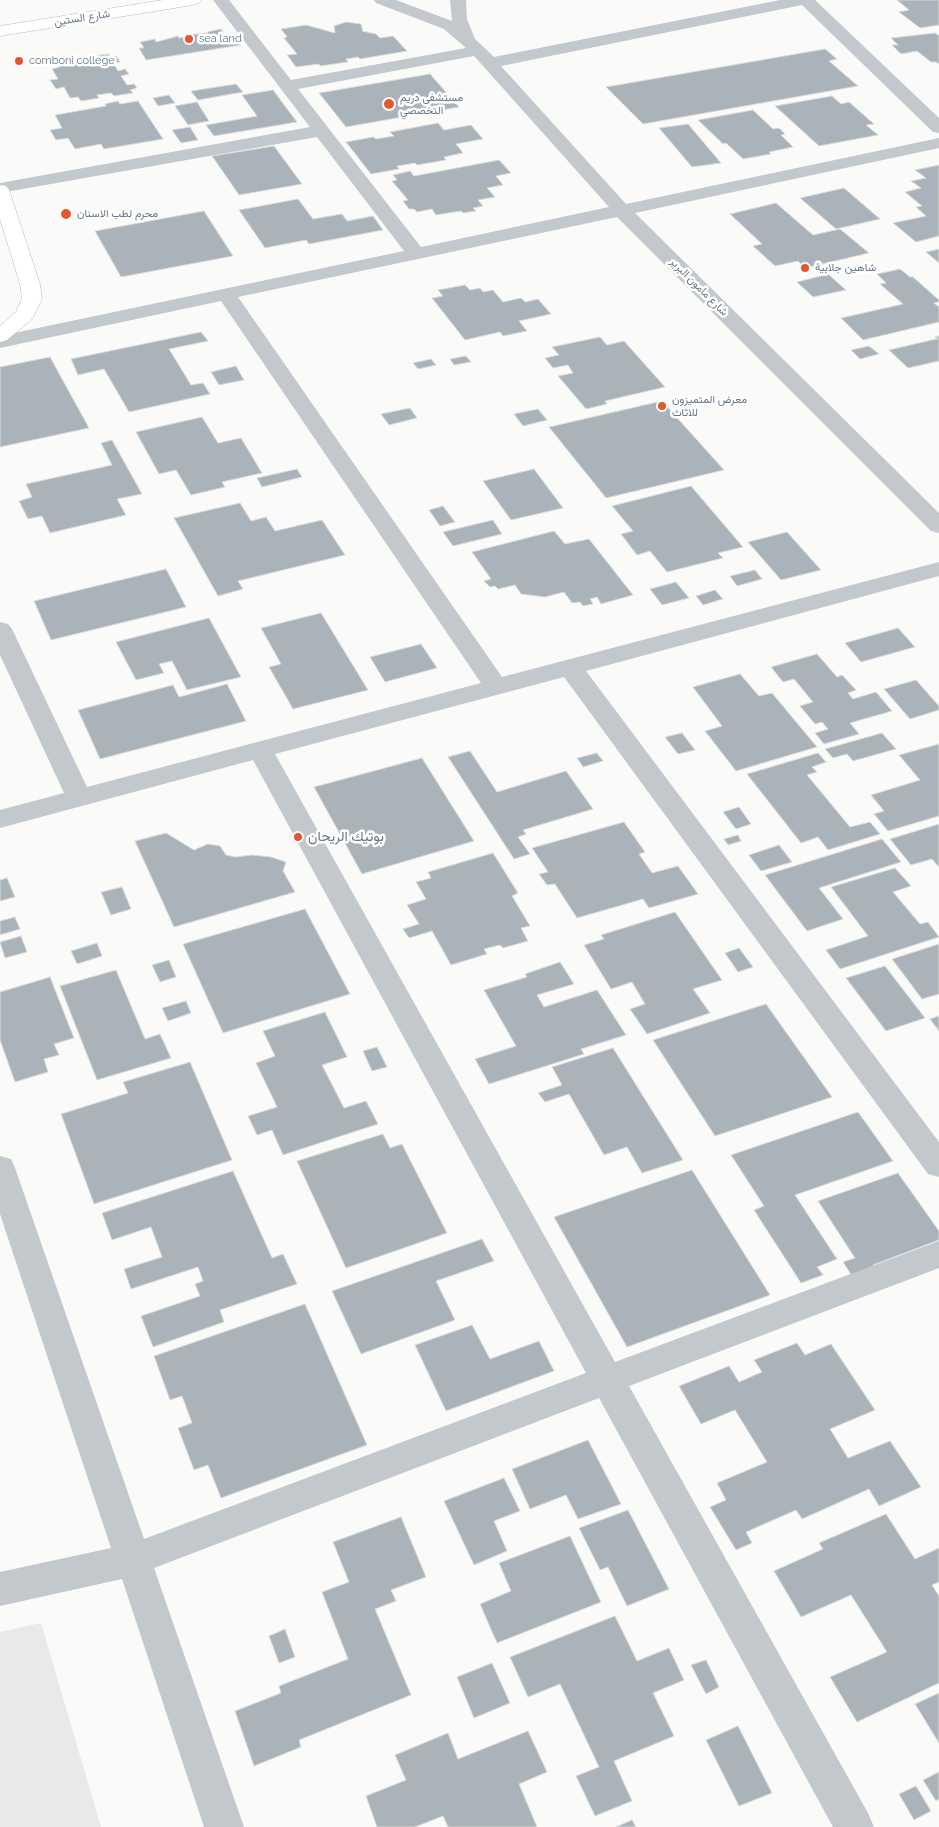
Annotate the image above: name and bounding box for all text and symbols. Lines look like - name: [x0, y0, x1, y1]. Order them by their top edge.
- street label: شارع الستين: [53, 7, 111, 29]
- place label: sea land: [199, 32, 242, 46]
- marker: sea land: [183, 33, 195, 45]
- place label: comboni college: [29, 54, 115, 68]
- marker: comboni college: [13, 55, 25, 67]
- place label: مستشفى دريم التخصصي: [400, 91, 463, 117]
- marker: مستشفى دريم التخصصي: [382, 97, 396, 111]
- marker: محرم لطب الاسنان: [59, 207, 73, 221]
- place label: محرم لطب الاسنان: [77, 207, 158, 221]
- street label: شارع مامون البرير: [667, 255, 731, 319]
- place label: شاهين جلابية: [815, 261, 876, 275]
- marker: شاهين جلابية: [799, 262, 811, 274]
- place label: معرض المتميزون للاثاث: [672, 393, 747, 419]
- marker: معرض المتميزون للاثاث: [656, 400, 668, 412]
- place label: بوتيك الريحان: [308, 829, 384, 845]
- marker: بوتيك الريحان: [292, 831, 304, 843]

